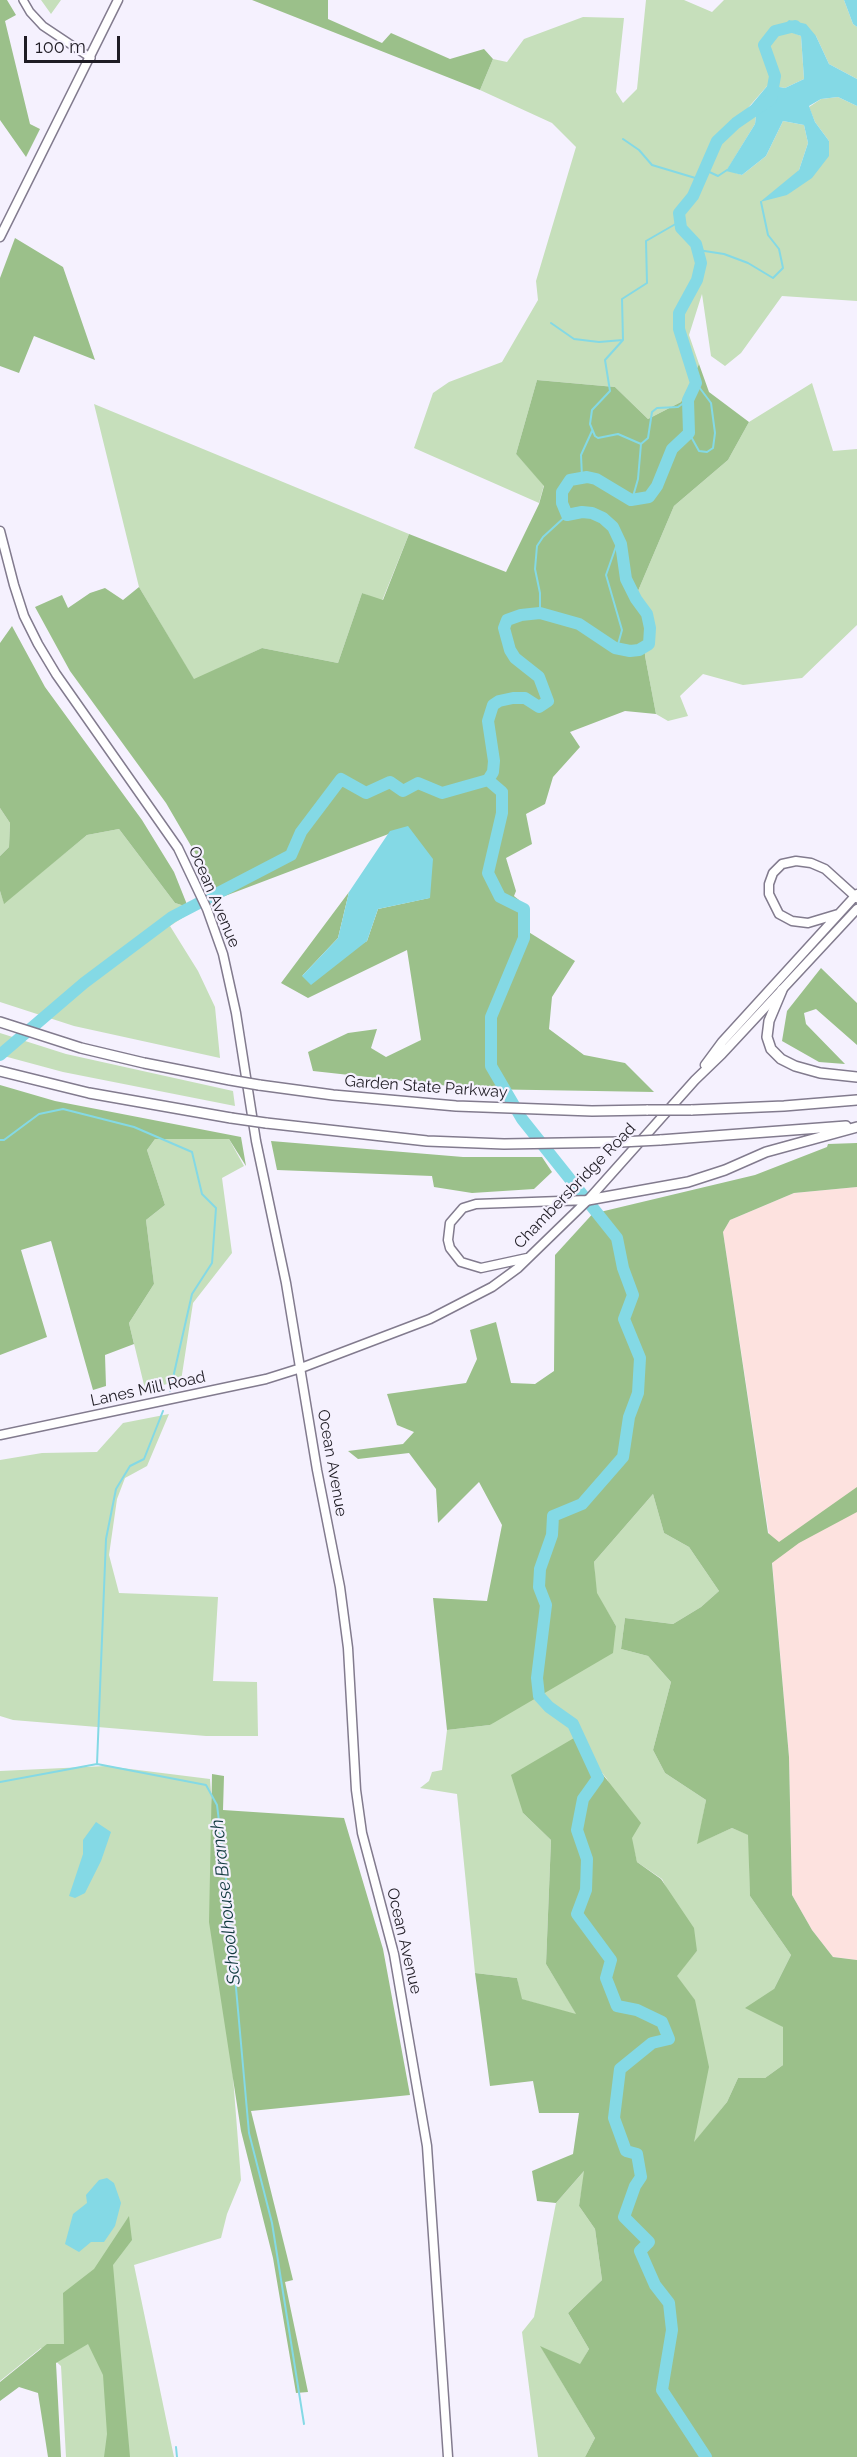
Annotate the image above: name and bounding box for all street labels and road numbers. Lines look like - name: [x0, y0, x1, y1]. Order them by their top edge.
- street label: Ocean Avenue: [184, 843, 244, 951]
- street label: Garden State Parkway: [344, 1072, 508, 1102]
- street label: Chambersbridge Road: [510, 1119, 640, 1253]
- street label: Lanes Mill Road: [89, 1367, 207, 1411]
- street label: Ocean Avenue: [313, 1408, 351, 1518]
- street label: Ocean Avenue: [382, 1886, 426, 1996]

